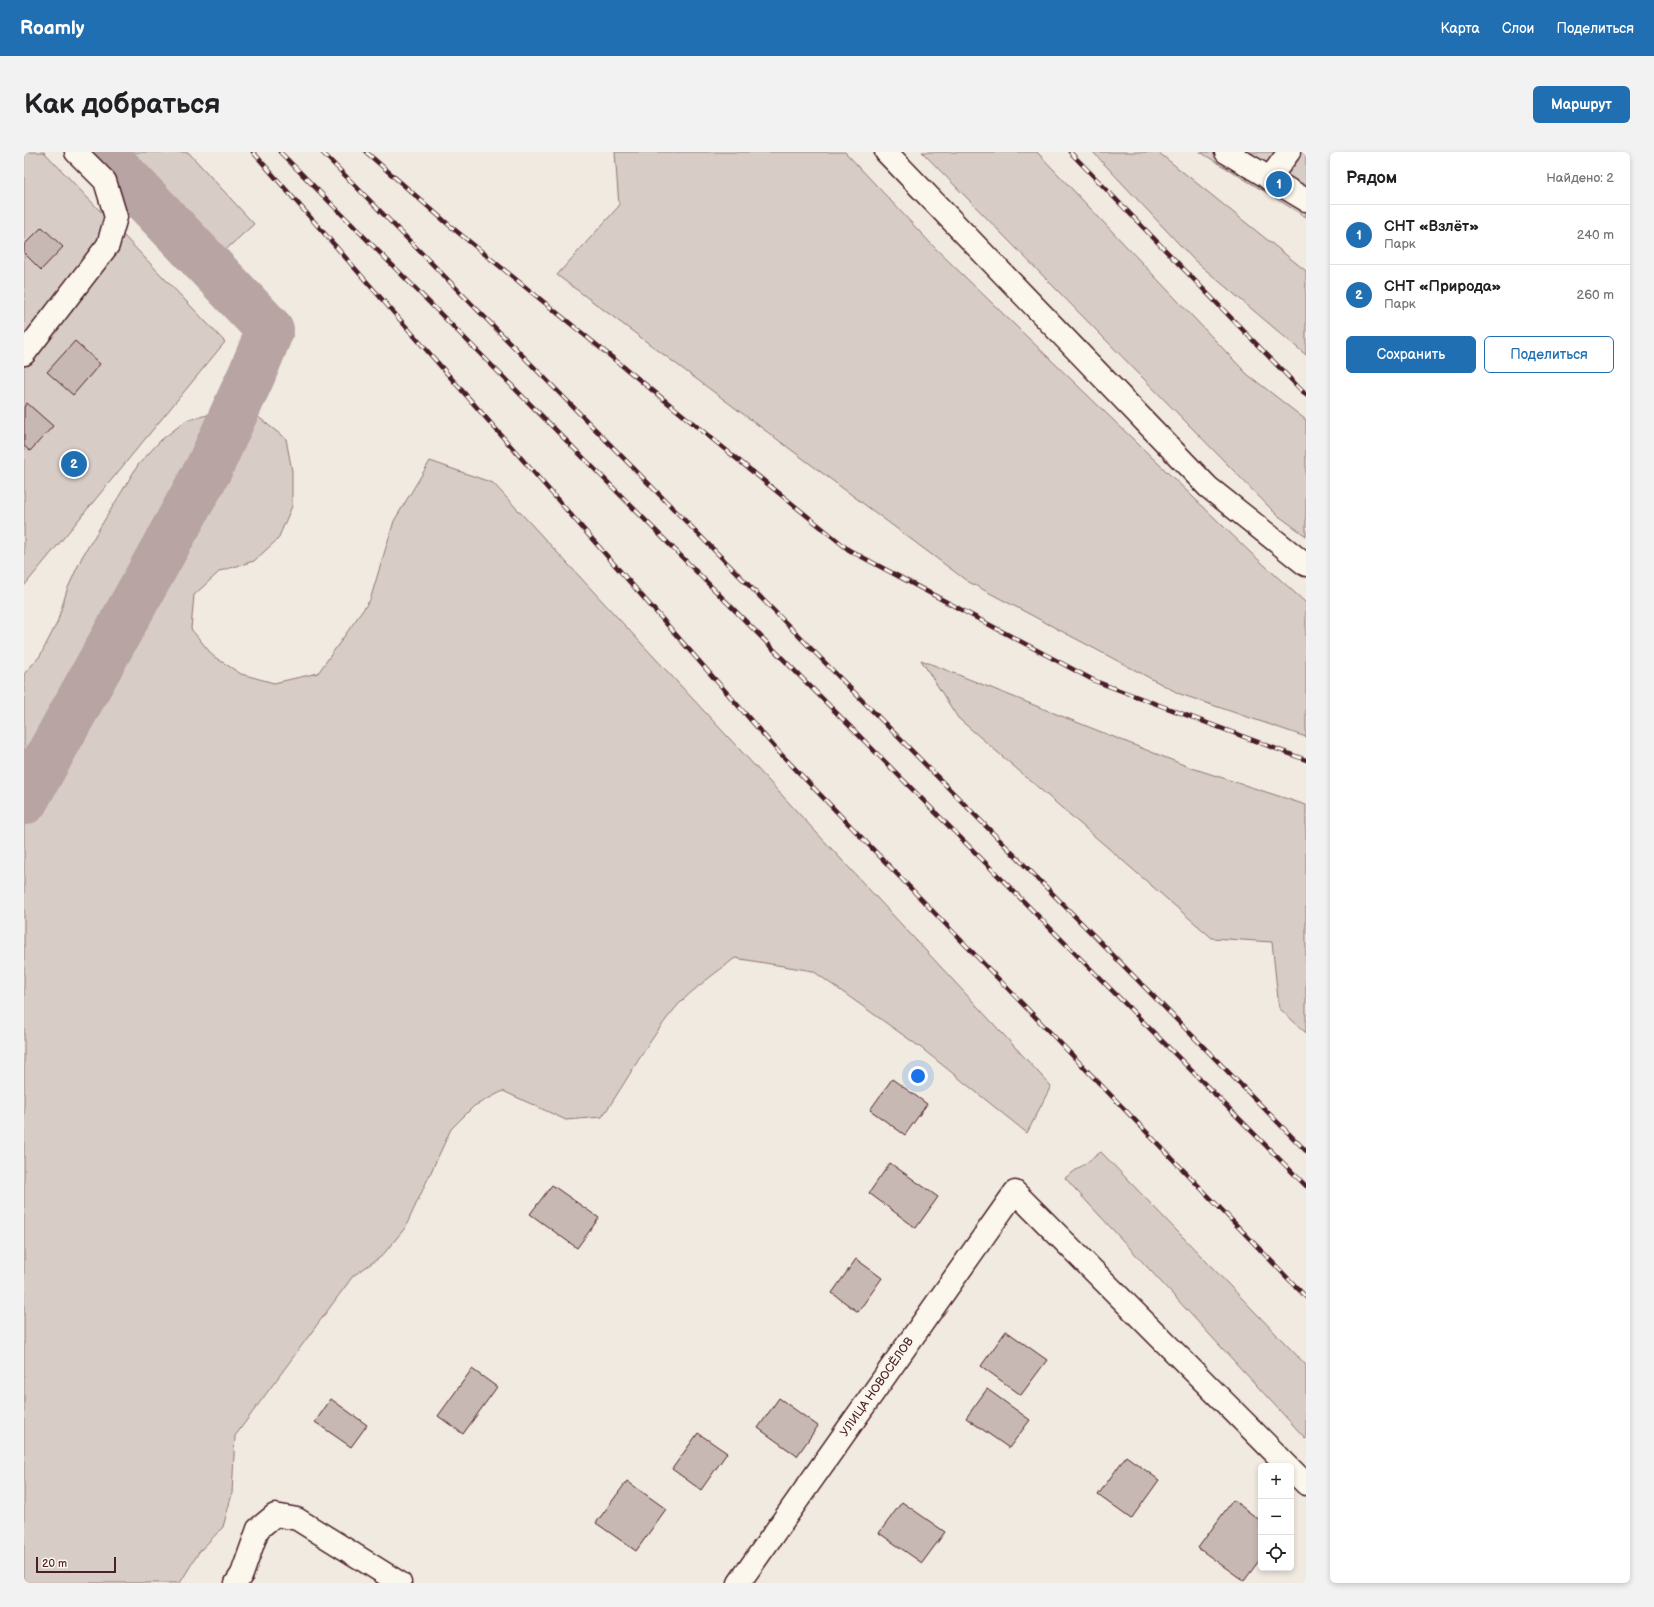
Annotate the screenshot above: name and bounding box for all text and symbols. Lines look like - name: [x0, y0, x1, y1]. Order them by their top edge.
- text: Roamly: [20, 17, 84, 40]
- text: Карта: [1440, 20, 1480, 37]
- text: Слои: [1502, 20, 1534, 37]
- text: Поделиться: [1556, 20, 1634, 37]
- button: Маршрут: [1533, 86, 1630, 123]
- text: Как добраться: [24, 88, 221, 121]
- text: Рядом: [1346, 168, 1397, 188]
- pin: 1: [1266, 169, 1292, 199]
- text: Найдено: 2: [1546, 170, 1614, 186]
- text: СНТ «Взлёт»: [1384, 217, 1479, 236]
- text: 1: [1356, 227, 1362, 243]
- text: 240 m: [1577, 227, 1614, 243]
- text: Парк: [1384, 236, 1416, 252]
- text: СНТ «Природа»: [1384, 277, 1501, 296]
- text: 2: [1355, 287, 1363, 303]
- text: 260 m: [1576, 287, 1614, 303]
- text: Парк: [1384, 296, 1416, 312]
- button: Сохранить: [1346, 336, 1476, 373]
- button: Поделиться: [1484, 336, 1614, 373]
- pin: 2: [61, 449, 87, 479]
- your location: [908, 1066, 928, 1086]
- street label: УЛИЦА НОВОСЁЛОВ: [836, 1334, 917, 1440]
- map controls: [1258, 1463, 1294, 1571]
- button: +: [1258, 1463, 1294, 1499]
- button: −: [1258, 1499, 1294, 1535]
- button: locate: [1258, 1535, 1294, 1571]
- scale bar: [36, 1555, 116, 1574]
- text: 20 m: [42, 1557, 67, 1570]

